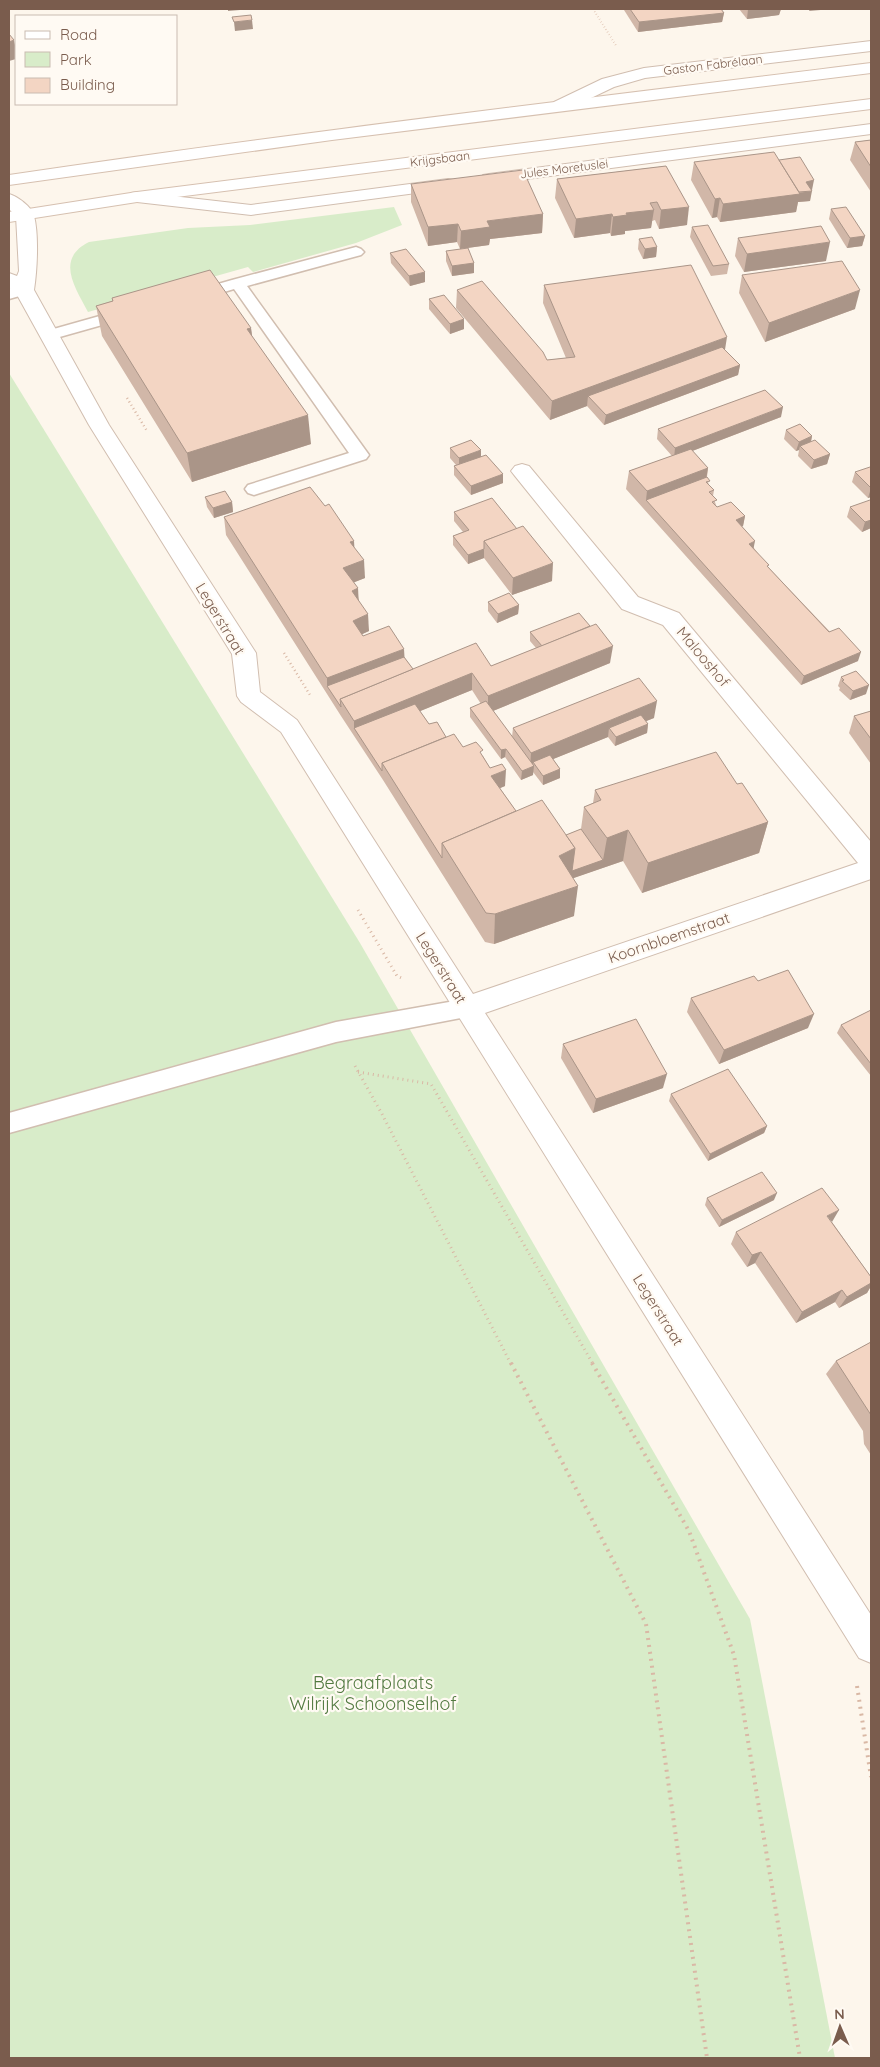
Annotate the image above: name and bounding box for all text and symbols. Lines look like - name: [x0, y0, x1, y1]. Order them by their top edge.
- legend: [15, 15, 178, 105]
- text: Road: [60, 25, 97, 44]
- text: Park: [60, 50, 92, 69]
- street label: Gaston Fabrélaan: [663, 51, 763, 78]
- text: Building: [60, 75, 115, 94]
- street label: Krijgsbaan: [409, 147, 471, 170]
- street label: Jules Moretuslei: [519, 156, 609, 181]
- street label: Legerstraat: [191, 579, 249, 658]
- street label: Malooshof: [673, 623, 734, 691]
- street label: Koornbloemstraat: [606, 908, 732, 967]
- street label: Legerstraat: [412, 928, 471, 1007]
- street label: Legerstraat: [629, 1270, 688, 1349]
- park label: Begraafplaats Wilrijk Schoonselhof: [289, 1671, 457, 1715]
- north arrow: [815, 2002, 865, 2052]
- text: N: [834, 2005, 845, 2023]

